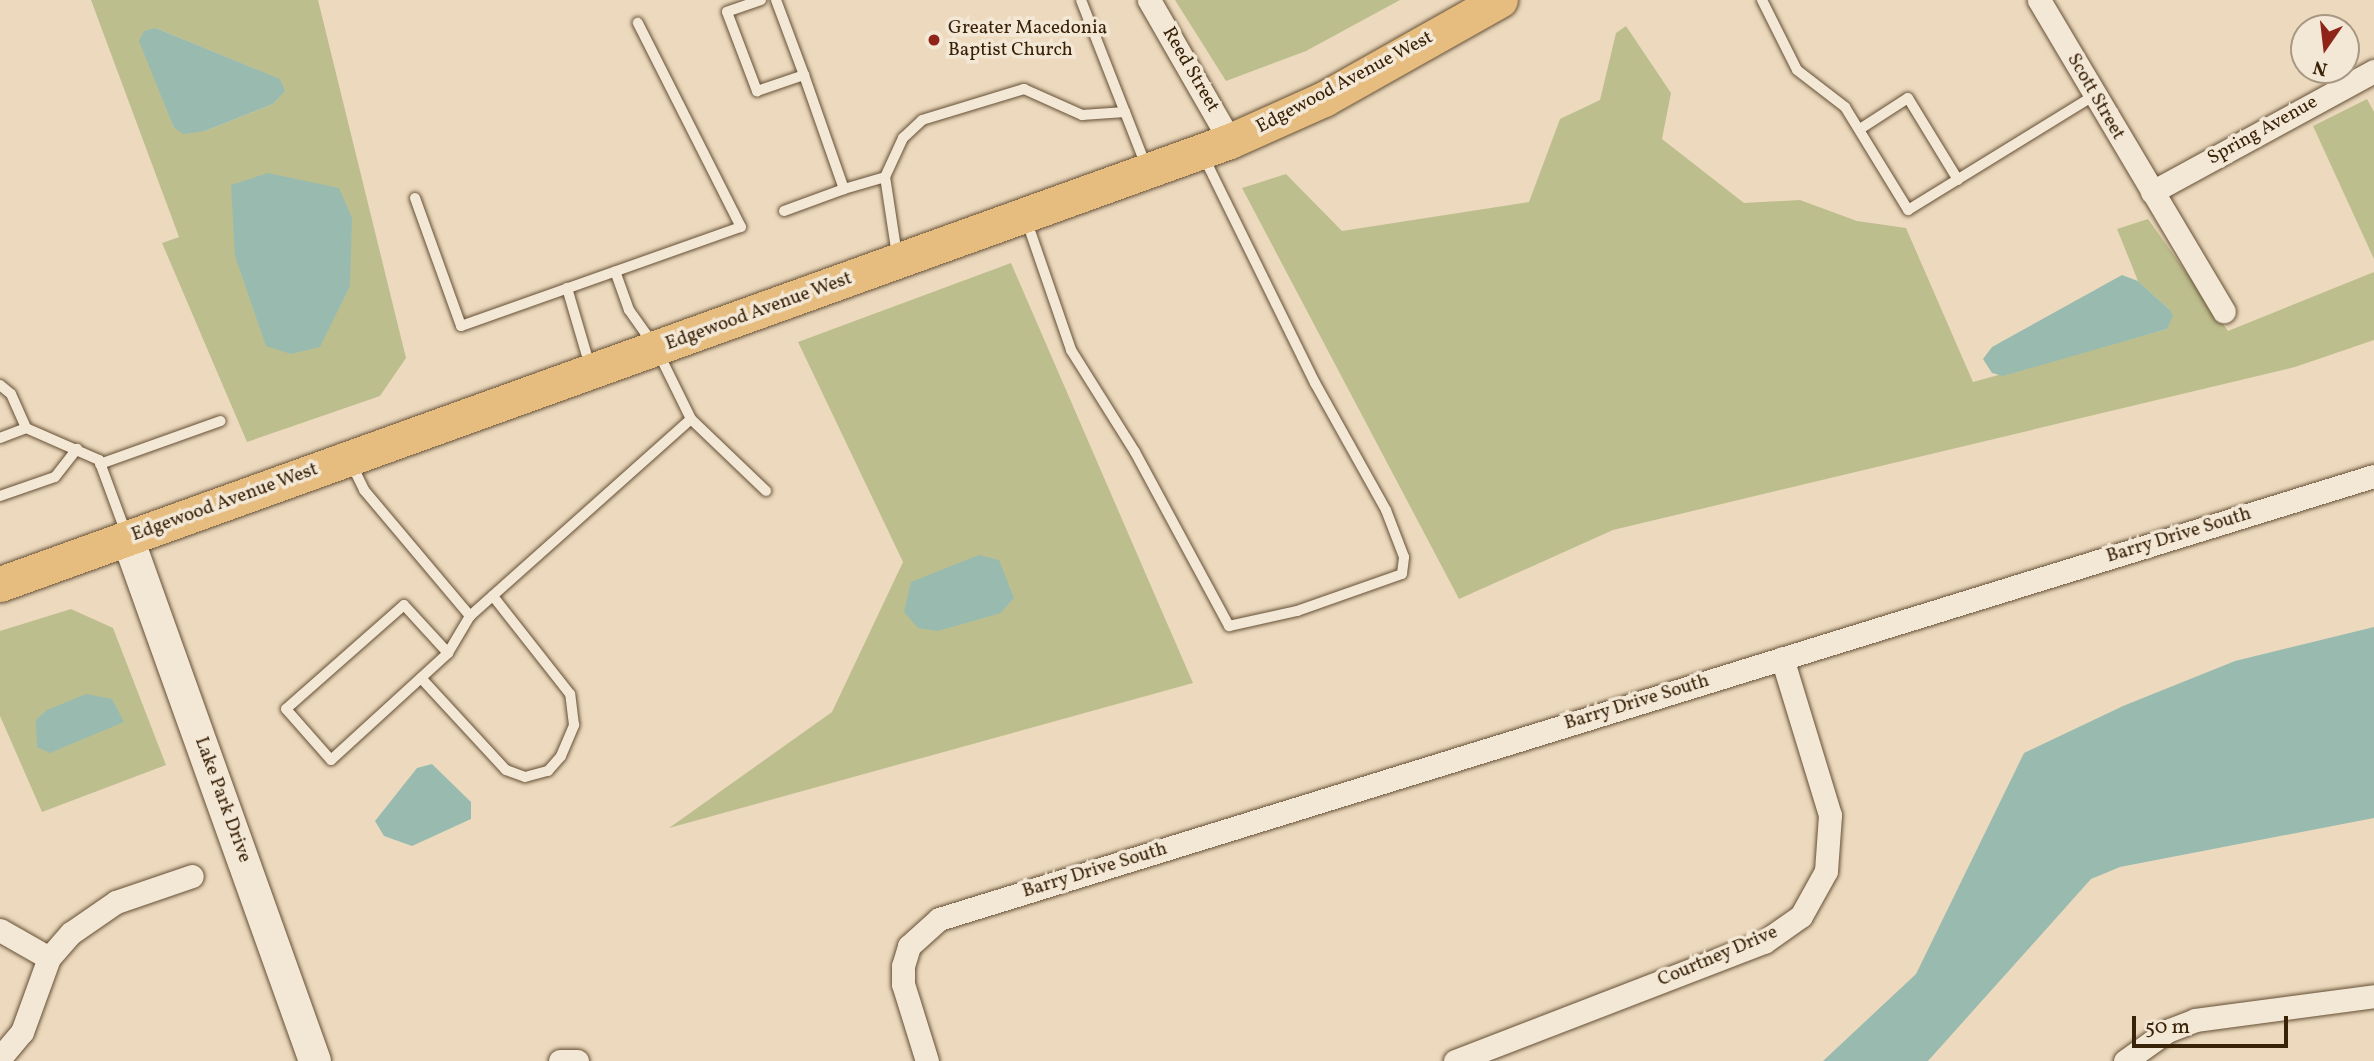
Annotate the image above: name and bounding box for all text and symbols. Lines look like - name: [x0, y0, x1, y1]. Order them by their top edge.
- north arrow: [2290, 14, 2360, 84]
- place label: Greater Macedonia Baptist Church: [948, 18, 1107, 62]
- street label: Reed Street: [1156, 23, 1224, 117]
- street label: Edgewood Avenue West: [1253, 27, 1437, 139]
- marker: Greater Macedonia Baptist Church: [926, 32, 942, 48]
- street label: Scott Street: [2061, 50, 2129, 144]
- text: N: [2311, 53, 2330, 82]
- street label: Spring Avenue: [2204, 91, 2322, 171]
- street label: Edgewood Avenue West: [662, 268, 856, 356]
- street label: Edgewood Avenue West: [128, 459, 322, 547]
- street label: Barry Drive South: [2104, 503, 2254, 569]
- street label: Barry Drive South: [1562, 670, 1712, 736]
- street label: Lake Park Drive: [189, 734, 255, 866]
- street label: Barry Drive South: [1020, 838, 1170, 904]
- street label: Courtney Drive: [1654, 921, 1782, 993]
- scale bar: [2136, 1002, 2292, 1046]
- text: 50 m: [2145, 1013, 2190, 1042]

